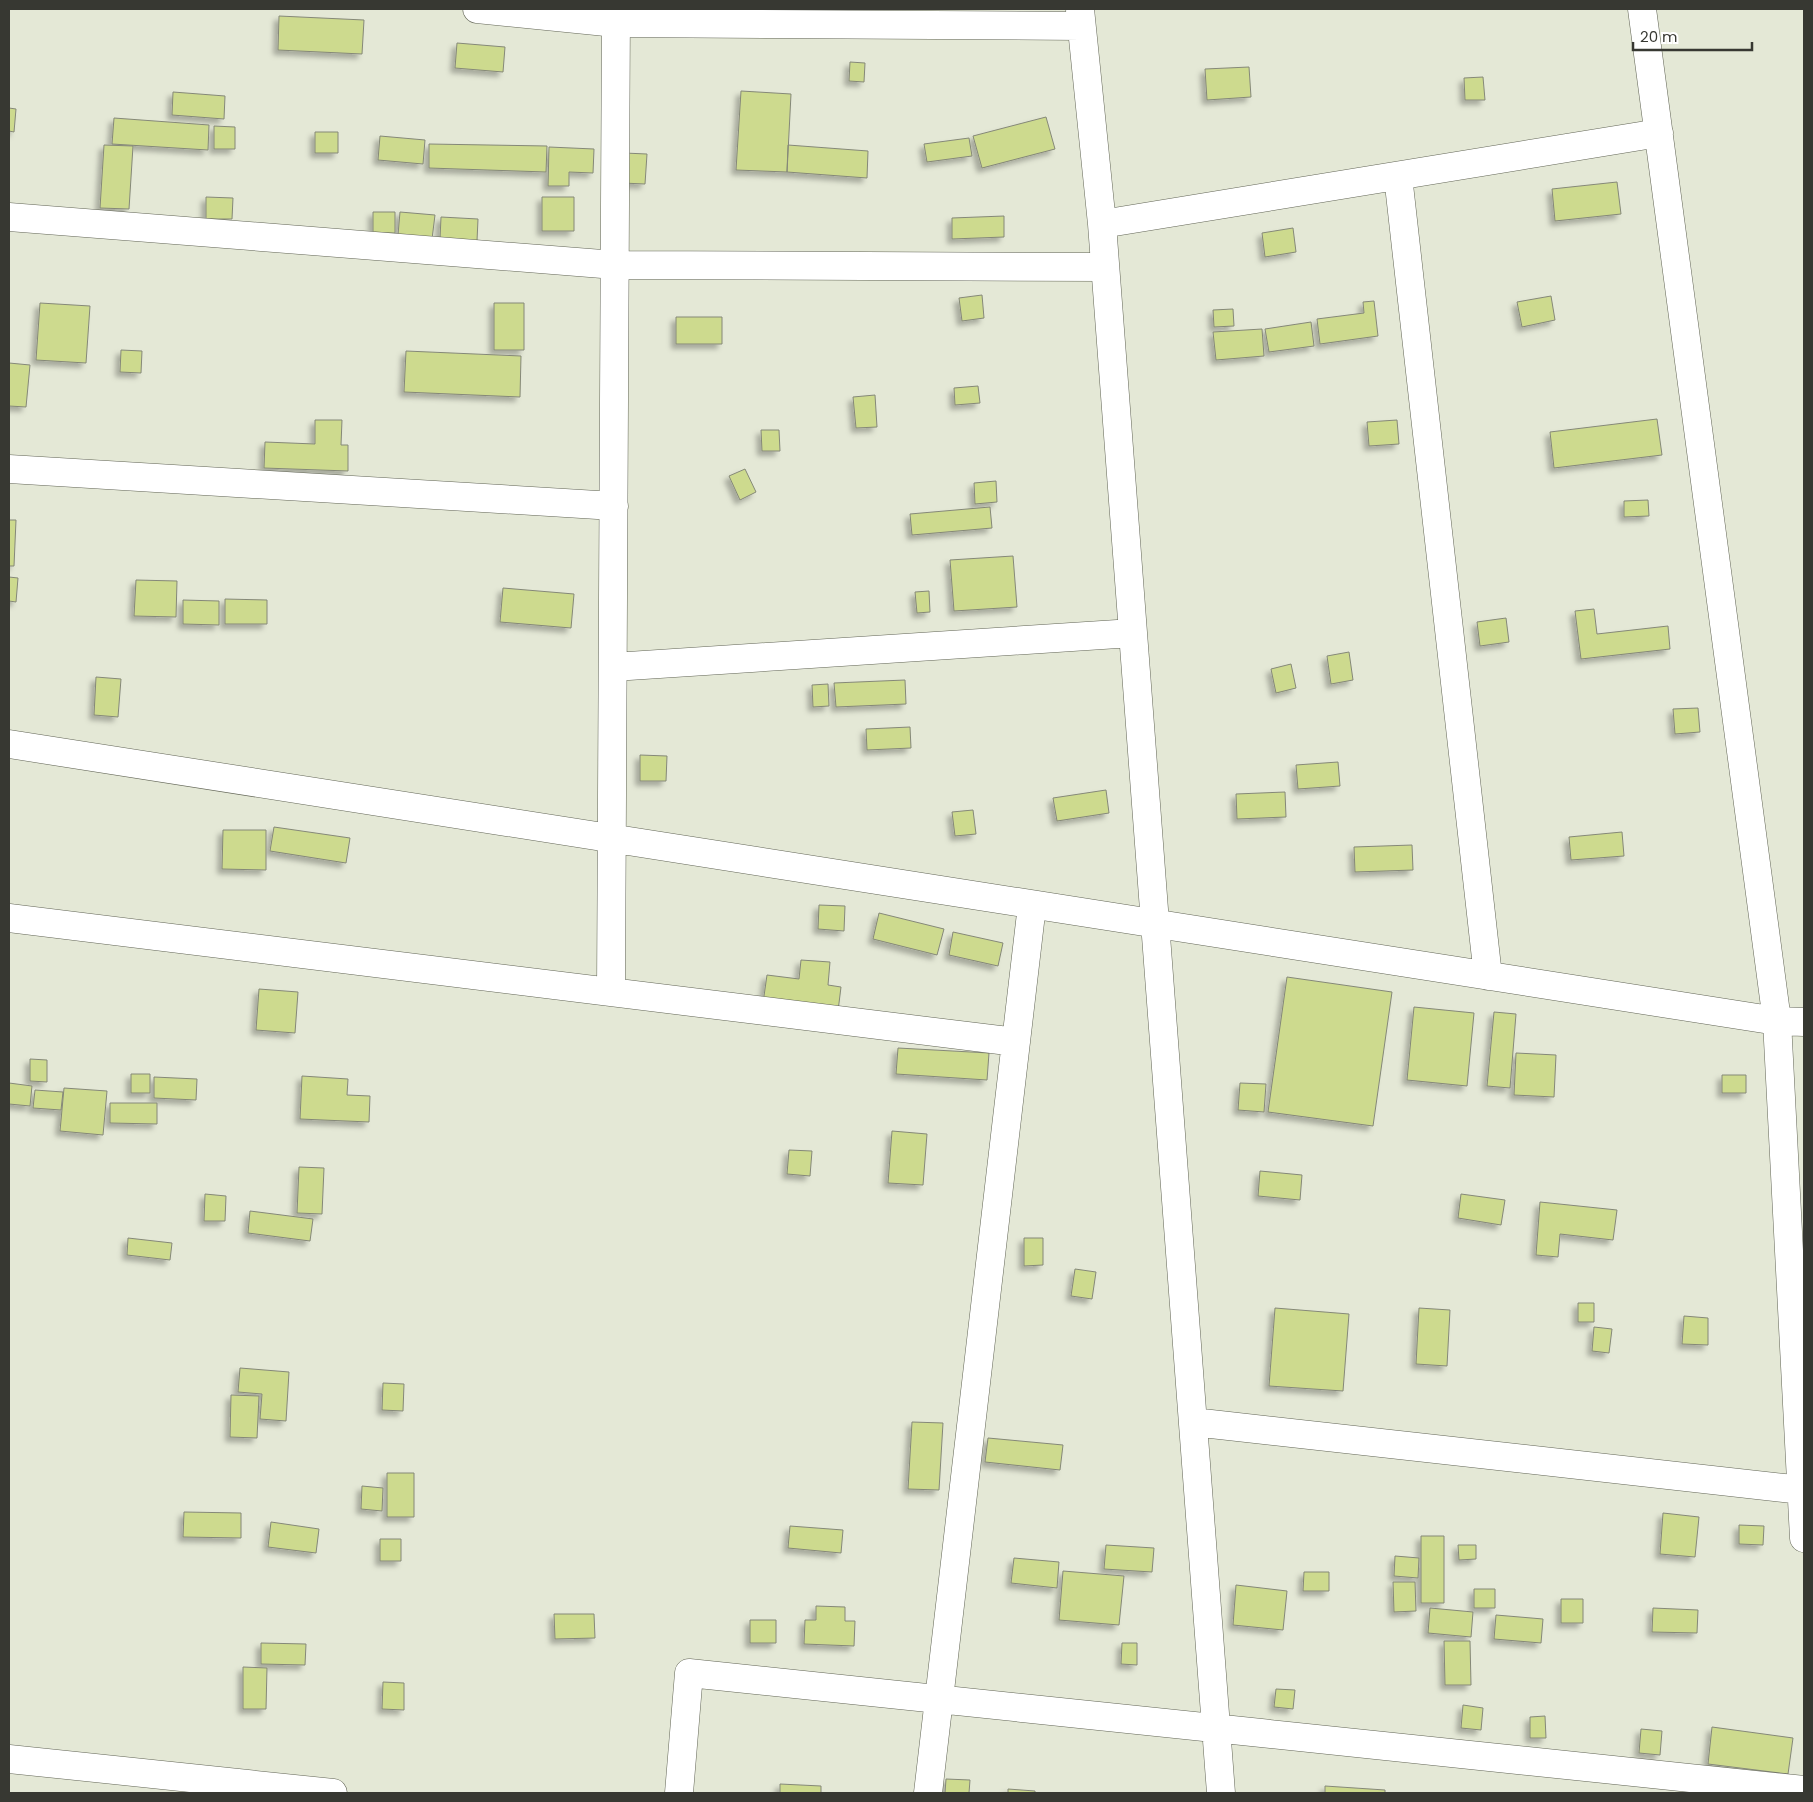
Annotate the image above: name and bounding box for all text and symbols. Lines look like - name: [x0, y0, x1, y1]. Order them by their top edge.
- scale bar: [1633, 20, 1752, 52]
- text: 20 m: [1640, 26, 1678, 47]

